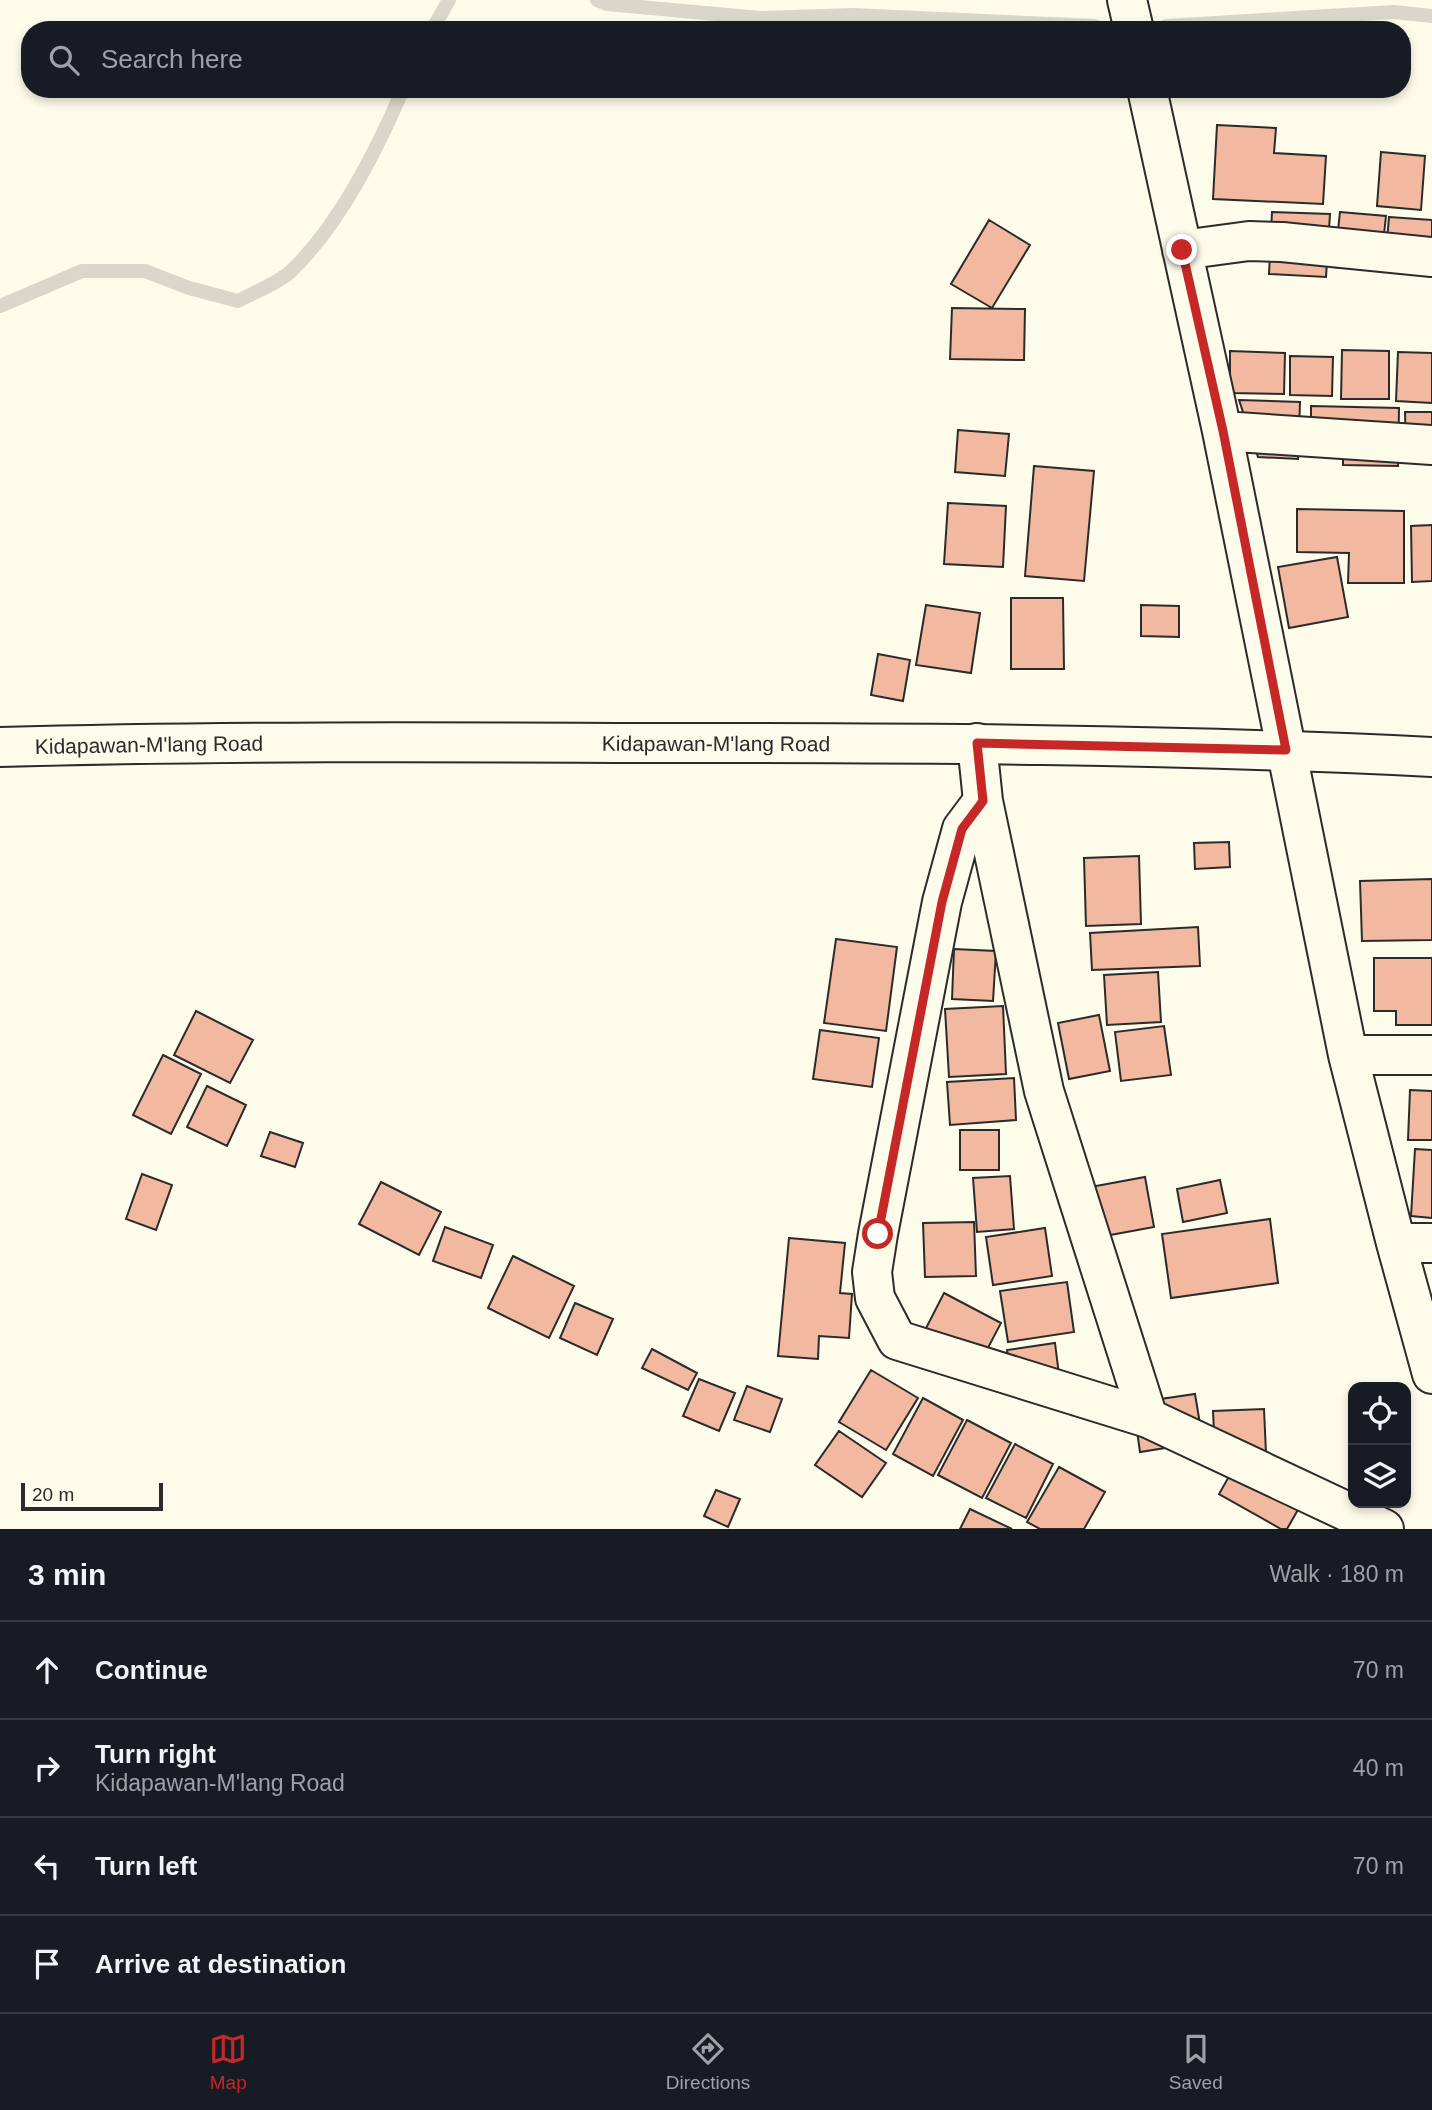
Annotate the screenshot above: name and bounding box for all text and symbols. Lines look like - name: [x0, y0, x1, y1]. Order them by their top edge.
- search box: [21, 21, 1411, 98]
- icon: search: [45, 41, 83, 79]
- text: Search here: [101, 44, 243, 74]
- route end: [1166, 234, 1197, 265]
- street label: Kidapawan-M'lang Road: [35, 731, 263, 758]
- street label: Kidapawan-M'lang Road: [602, 731, 830, 755]
- route start: [862, 1218, 893, 1249]
- map controls: [1348, 1382, 1411, 1508]
- button: locate: [1348, 1382, 1411, 1445]
- button: layers: [1348, 1445, 1411, 1508]
- scale bar: [21, 1480, 163, 1512]
- text: 20 m: [32, 1484, 74, 1505]
- text: 3 min: [28, 1558, 106, 1591]
- text: Walk · 180 m: [1269, 1561, 1404, 1587]
- icon: ahead: [28, 1651, 66, 1689]
- text: Continue: [95, 1655, 208, 1685]
- text: 70 m: [1353, 1657, 1404, 1683]
- text: Turn right: [95, 1739, 216, 1769]
- icon: right: [28, 1749, 66, 1787]
- text: 40 m: [1353, 1755, 1404, 1781]
- text: Kidapawan-M'lang Road: [95, 1770, 345, 1796]
- icon: left: [28, 1847, 66, 1885]
- text: Turn left: [95, 1851, 197, 1881]
- text: 70 m: [1353, 1853, 1404, 1879]
- icon: arrive: [28, 1945, 66, 1983]
- text: Arrive at destination: [95, 1949, 346, 1979]
- tab: Map: [209, 2030, 247, 2094]
- tab: Directions: [666, 2030, 750, 2094]
- tab: Saved: [1169, 2030, 1223, 2094]

